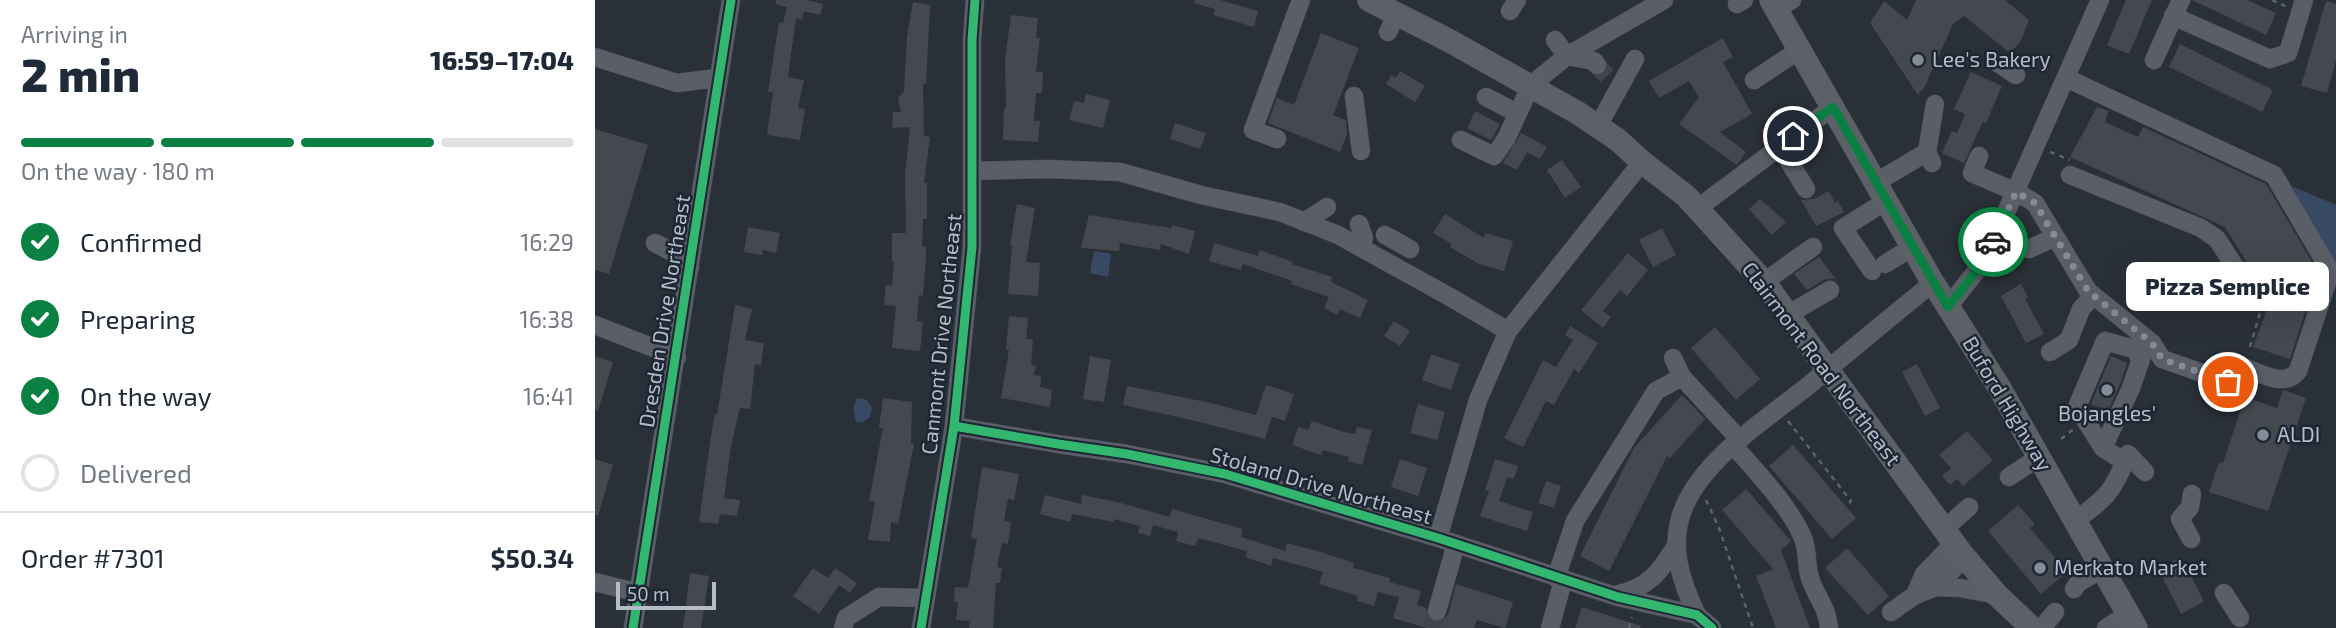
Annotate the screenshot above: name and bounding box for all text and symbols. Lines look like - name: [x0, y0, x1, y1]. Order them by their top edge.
- text: Arriving in: [21, 20, 128, 48]
- text: 16:59–17:04: [430, 44, 574, 75]
- text: 2 min: [21, 46, 140, 101]
- place label: Lee's Bakery: [1932, 46, 2051, 71]
- marker: Lee's Bakery: [1910, 52, 1926, 68]
- pin: [1763, 106, 1823, 166]
- icon: home: [1774, 117, 1812, 155]
- text: On the way · 180 m: [21, 157, 215, 185]
- street label: Dresden Drive Northeast: [633, 192, 694, 429]
- courier: [1958, 207, 2028, 277]
- street label: Canmont Drive Northeast: [915, 212, 966, 456]
- icon: check: [21, 223, 59, 261]
- icon: car: [1974, 223, 2012, 261]
- text: Confirmed: [80, 226, 203, 257]
- text: 16:29: [520, 228, 574, 256]
- street label: Clairmont Road Northeast: [1737, 256, 1907, 470]
- callout: Pizza Semplice: [2127, 263, 2329, 312]
- text: Pizza Semplice: [2145, 272, 2310, 300]
- icon: check: [21, 300, 59, 338]
- text: Preparing: [80, 303, 195, 334]
- text: 16:38: [520, 305, 574, 333]
- street label: Buford Highway: [1958, 331, 2058, 475]
- pin: [2198, 352, 2258, 412]
- icon: bag: [2209, 363, 2247, 401]
- icon: check: [21, 377, 59, 415]
- text: On the way: [80, 380, 211, 411]
- text: 16:41: [523, 382, 574, 410]
- marker: Bojangles': [2099, 382, 2115, 398]
- place label: Bojangles': [2058, 400, 2156, 426]
- place label: ALDI: [2277, 421, 2320, 446]
- marker: ALDI: [2255, 427, 2271, 443]
- street label: Stoland Drive Northeast: [1208, 441, 1435, 528]
- text: Delivered: [80, 457, 192, 488]
- text: Order #7301: [21, 542, 165, 573]
- text: $50.34: [491, 542, 574, 573]
- place label: Merkato Market: [2054, 554, 2207, 579]
- marker: Merkato Market: [2032, 560, 2048, 576]
- scale bar: [616, 579, 716, 611]
- text: 50 m: [627, 582, 670, 605]

